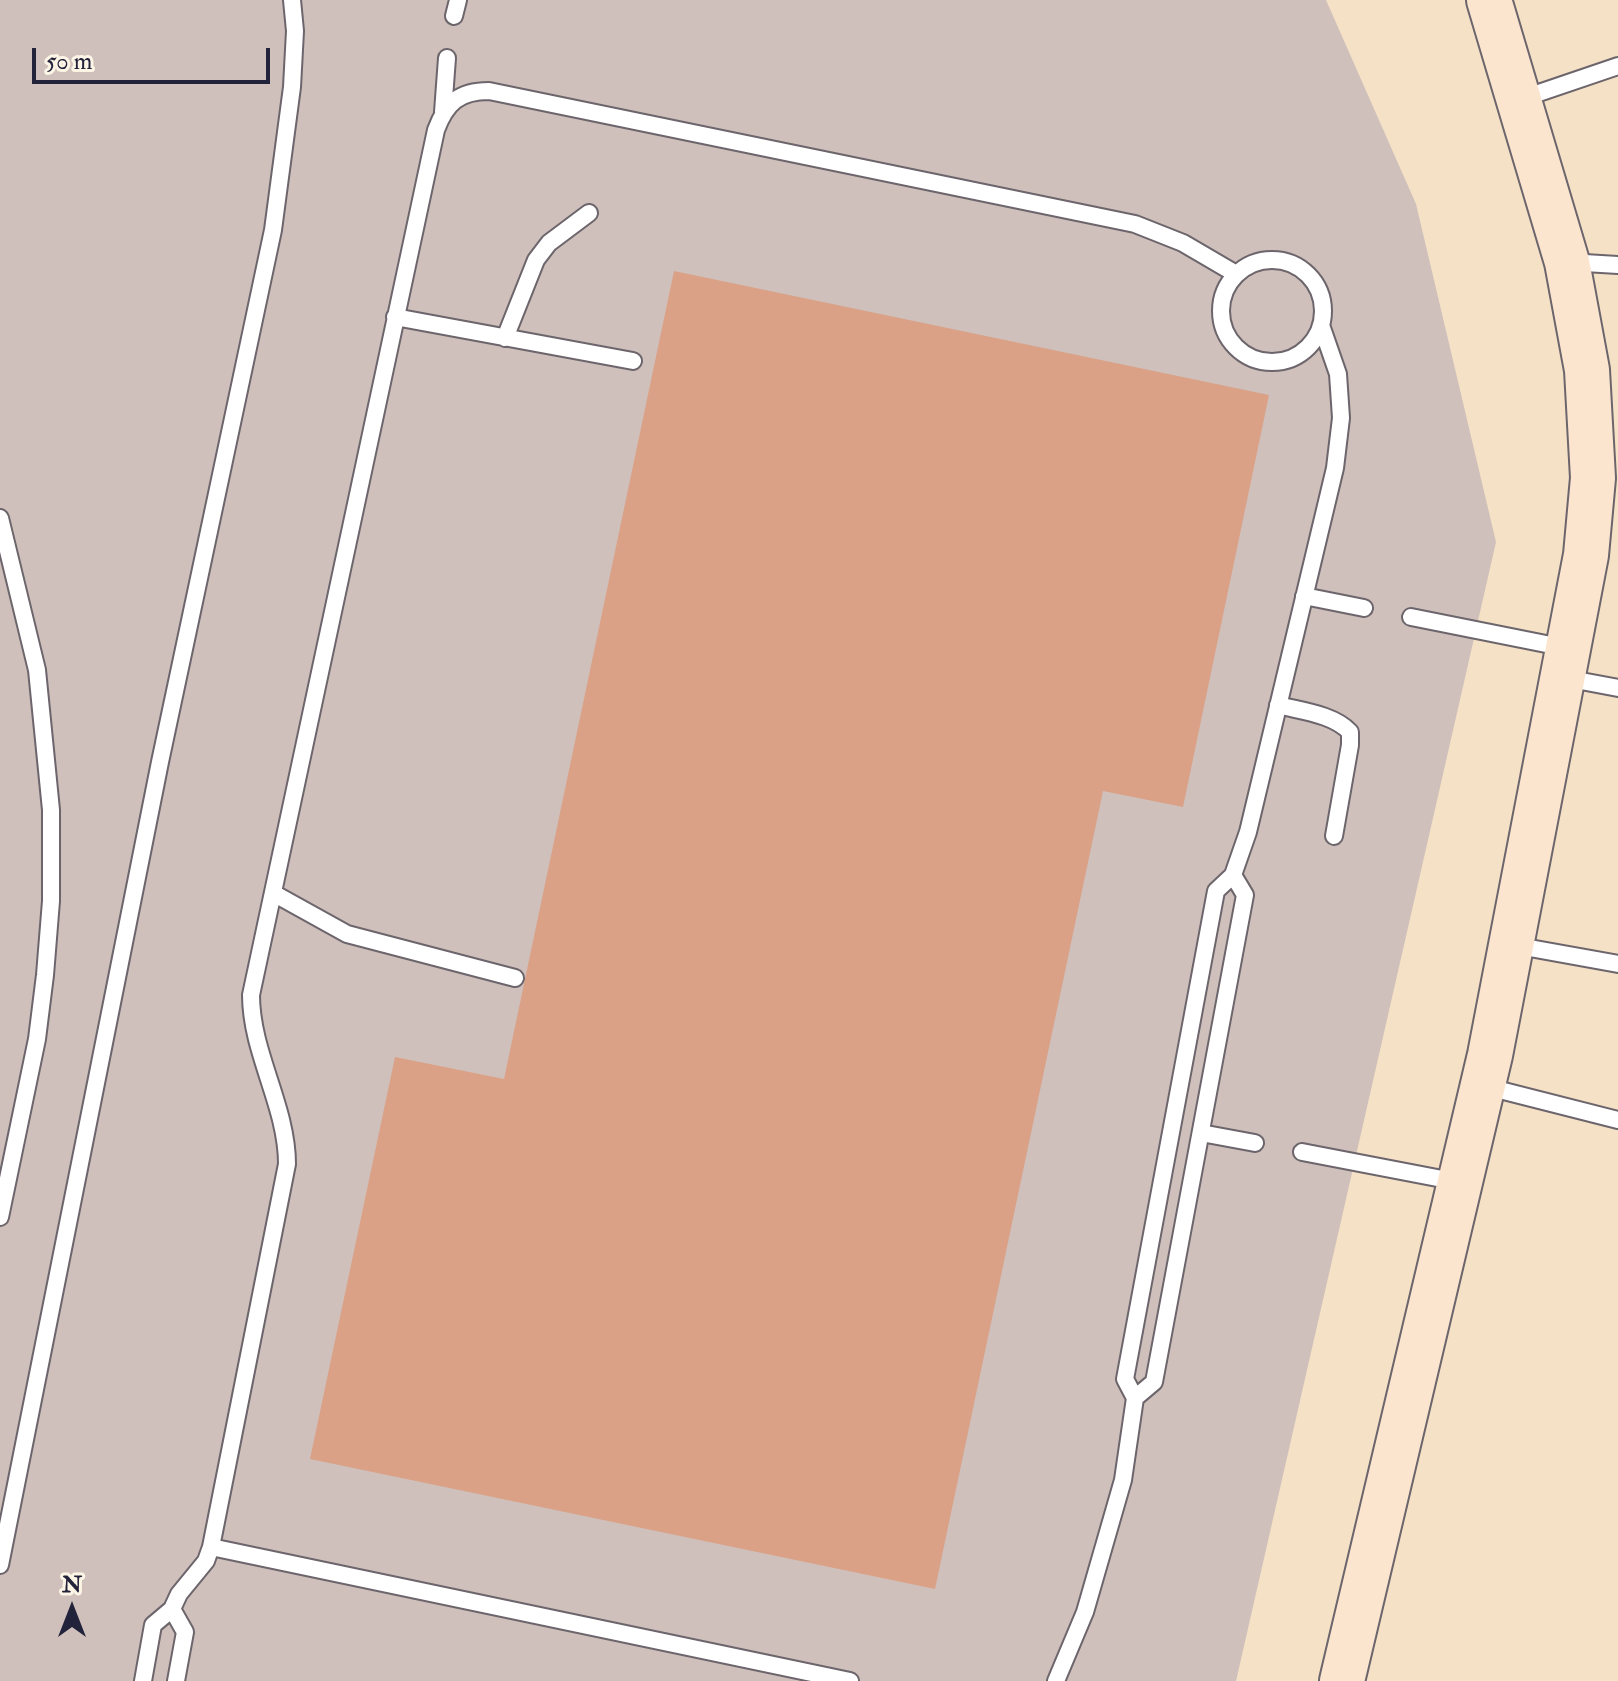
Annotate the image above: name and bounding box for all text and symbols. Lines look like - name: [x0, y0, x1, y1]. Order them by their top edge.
- scale bar: [36, 32, 274, 82]
- text: 50 m: [46, 46, 92, 77]
- north arrow: [32, 1569, 112, 1649]
- text: N: [62, 1571, 82, 1599]

